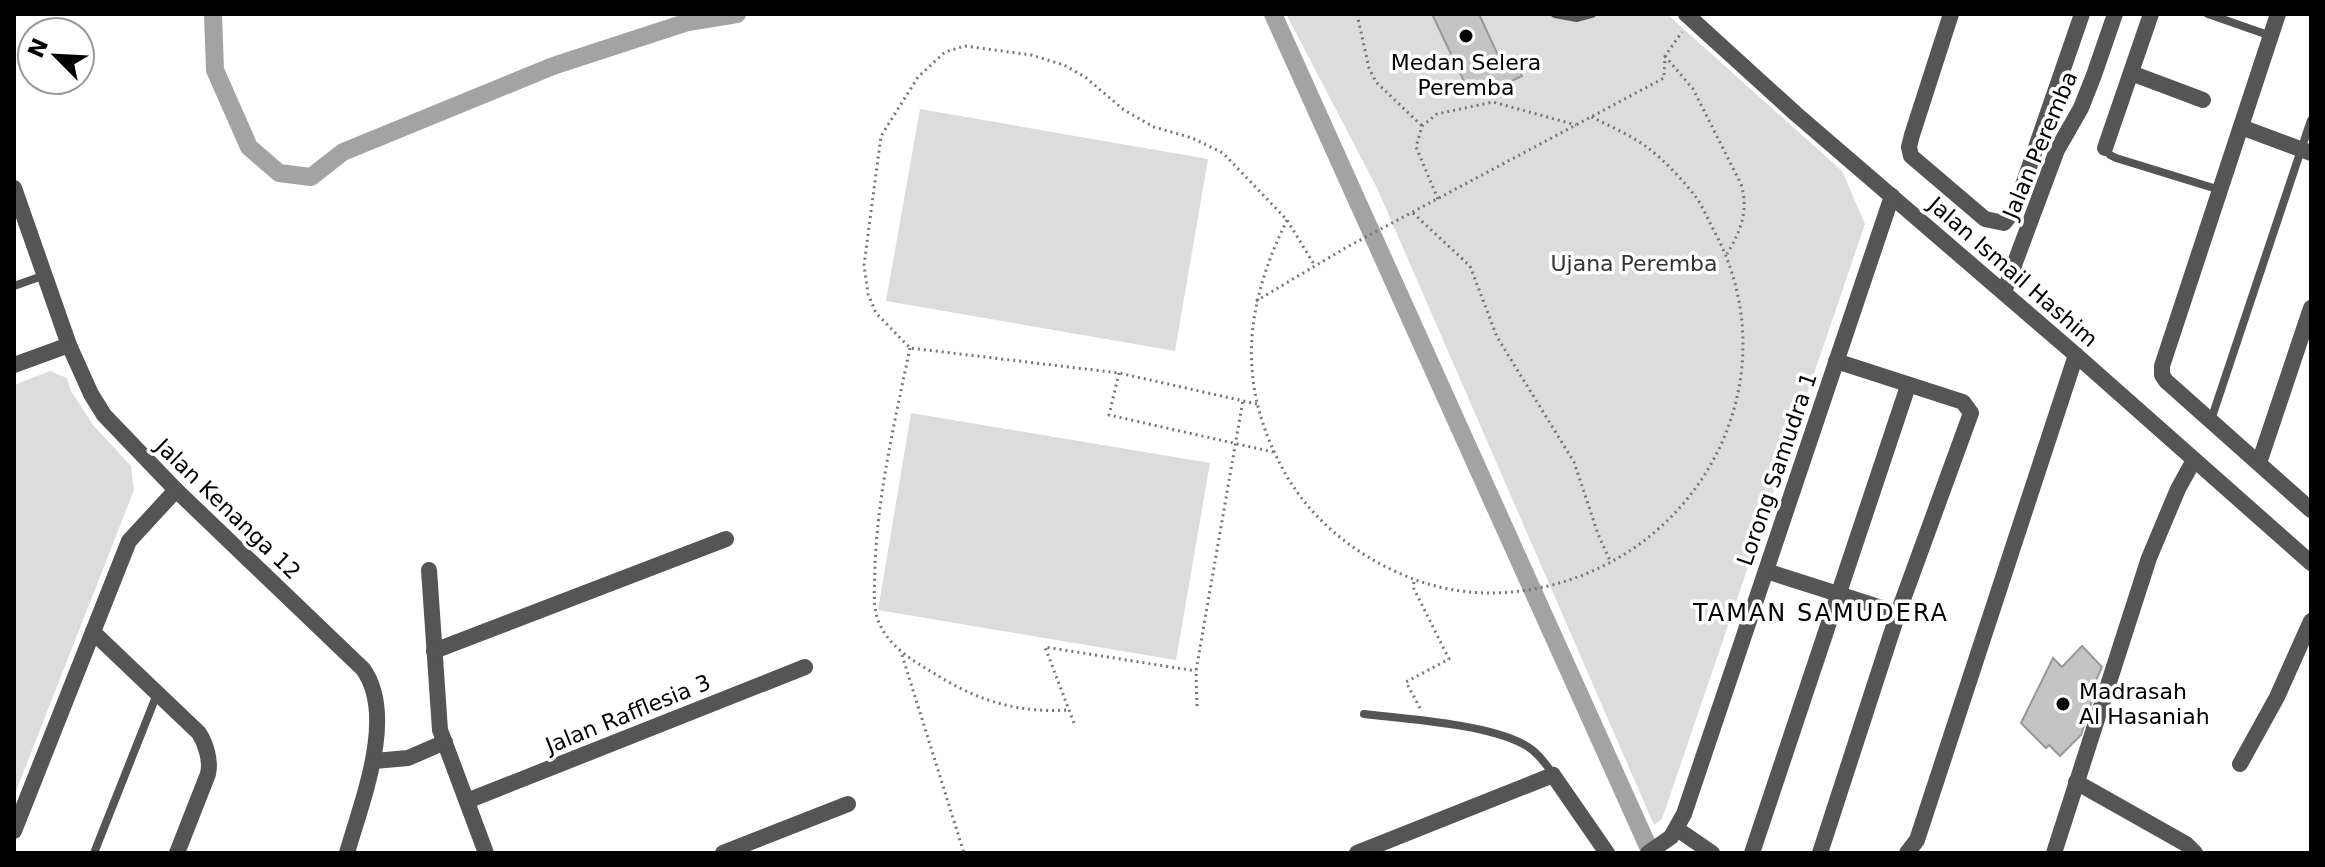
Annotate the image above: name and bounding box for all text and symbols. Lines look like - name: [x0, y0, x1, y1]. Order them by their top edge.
- north arrow: [16, 16, 96, 96]
- marker: Medan Selera Peremba: [1457, 27, 1475, 45]
- text: N: [23, 35, 53, 62]
- place label: Medan Selera Peremba: [1391, 50, 1541, 100]
- street label: Jalan Peremba: [1997, 68, 2082, 224]
- street label: Jalan Ismail Hashim: [1922, 191, 2103, 352]
- park label: Ujana Peremba: [1550, 251, 1718, 276]
- street label: Lorong Samudra 1: [1732, 369, 1822, 569]
- street label: Jalan Kenanga 12: [149, 432, 305, 584]
- district label: TAMAN SAMUDERA: [1692, 599, 1949, 627]
- street label: Jalan Rafflesia 3: [540, 670, 714, 759]
- place label: Madrasah Al Hasaniah: [2079, 679, 2210, 729]
- marker: Madrasah Al Hasaniah: [2054, 695, 2072, 713]

